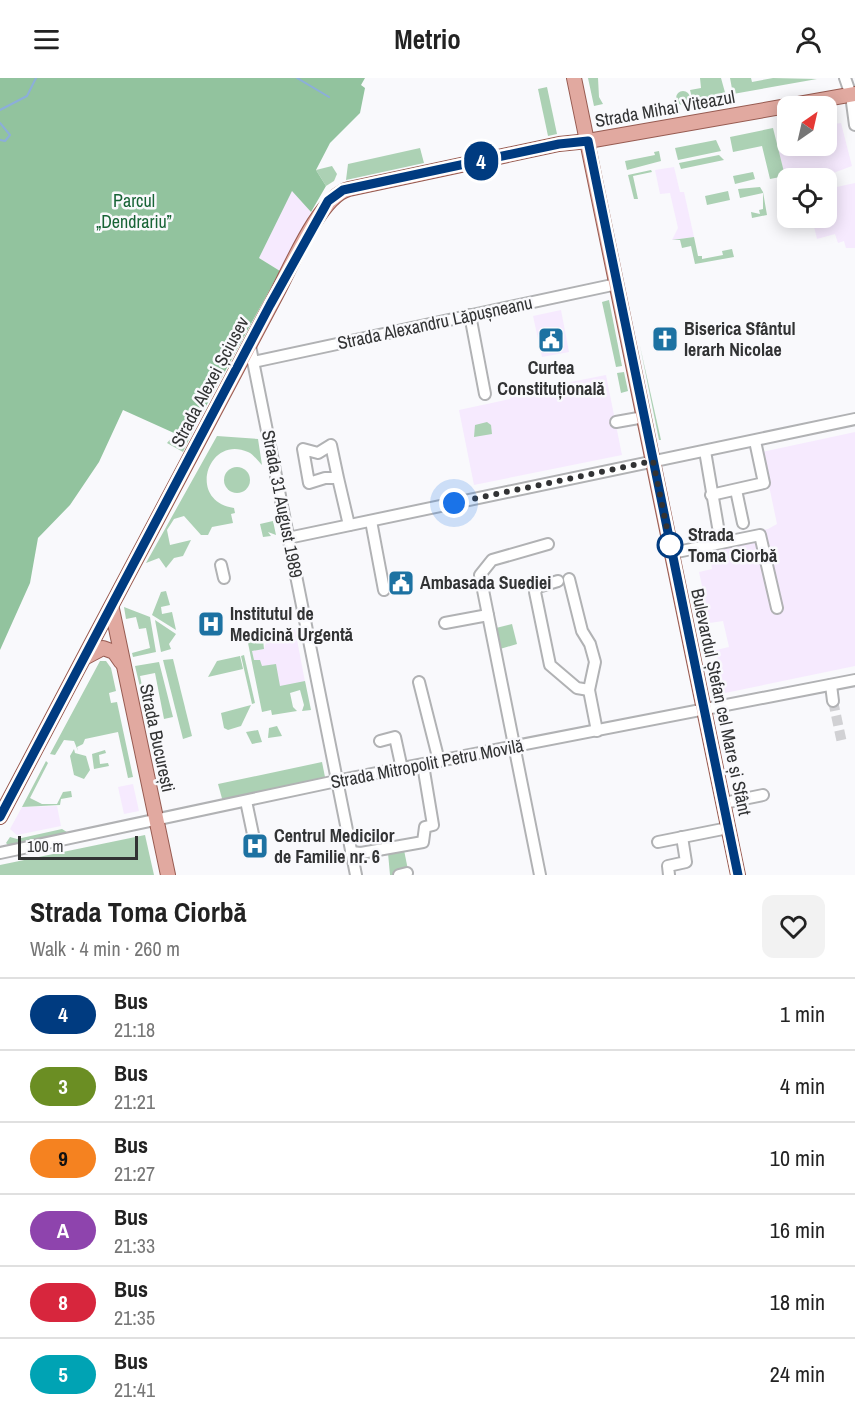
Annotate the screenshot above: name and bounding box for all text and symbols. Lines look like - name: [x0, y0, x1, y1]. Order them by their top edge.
- text: Metrio: [394, 21, 461, 57]
- icon: menu: [30, 23, 63, 56]
- icon: person: [792, 23, 825, 56]
- street label: Strada Mihai Viteazul: [593, 84, 737, 133]
- north arrow: [777, 96, 837, 156]
- map controls: [777, 96, 837, 228]
- line badge: 4: [462, 142, 500, 181]
- text: 4: [476, 147, 486, 176]
- button: locate: [777, 168, 837, 228]
- park label: Parcul „Dendrariu”: [96, 188, 172, 234]
- street label: Strada Alexandru Lăpușneanu: [335, 290, 535, 355]
- street label: Strada Alexei Șciusev: [165, 312, 255, 451]
- place label: Biserica Sfântul Ierarh Nicolae: [684, 316, 796, 362]
- church icon: Biserica Sfântul Ierarh Nicolae: [650, 324, 680, 354]
- public building icon: Curtea Constituțională: [536, 325, 566, 355]
- place label: Curtea Constituțională: [497, 355, 605, 401]
- street label: Strada 31 August 1989: [256, 428, 309, 580]
- your location: [439, 488, 469, 518]
- place label: Strada Toma Ciorbă: [688, 522, 778, 568]
- marker: Strada Toma Ciorbă: [657, 532, 683, 558]
- public building icon: Ambasada Suediei: [386, 568, 416, 598]
- place label: Ambasada Suediei: [420, 570, 551, 595]
- street label: Bulevardul Ștefan cel Mare și Sfânt: [685, 586, 758, 818]
- place label: Institutul de Medicină Urgentă: [230, 601, 354, 647]
- hospital icon: Institutul de Medicină Urgentă: [196, 609, 226, 639]
- street label: Strada București: [134, 682, 181, 794]
- street label: Strada Mitropolit Petru Movilă: [328, 733, 526, 794]
- place label: Centrul Medicilor de Familie nr. 6: [274, 823, 395, 869]
- hospital icon: Centrul Medicilor de Familie nr. 6: [240, 831, 270, 861]
- scale bar: [18, 833, 138, 860]
- text: 100 m: [27, 835, 63, 857]
- text: Strada Toma Ciorbă: [30, 893, 247, 931]
- button: heart: [762, 895, 825, 958]
- text: Walk · 4 min · 260 m: [30, 935, 180, 962]
- text: Bus: [114, 986, 148, 1016]
- text: 1 min: [780, 999, 825, 1029]
- text: 4: [58, 1000, 68, 1029]
- text: 21:18: [114, 1016, 155, 1043]
- text: Bus: [114, 1058, 148, 1088]
- text: 4 min: [780, 1071, 825, 1101]
- text: 3: [58, 1072, 68, 1101]
- text: 21:21: [114, 1088, 155, 1115]
- text: Bus: [114, 1130, 148, 1160]
- text: 10 min: [770, 1143, 825, 1173]
- text: 9: [58, 1144, 68, 1173]
- text: 21:27: [114, 1160, 155, 1187]
- text: Bus: [114, 1202, 148, 1232]
- text: 16 min: [770, 1215, 825, 1245]
- text: A: [57, 1216, 69, 1245]
- text: 21:33: [114, 1232, 155, 1259]
- text: Bus: [114, 1274, 148, 1304]
- text: 18 min: [770, 1287, 825, 1317]
- text: 8: [58, 1288, 68, 1317]
- text: 21:35: [114, 1304, 155, 1331]
- text: Bus: [114, 1346, 148, 1376]
- text: 24 min: [770, 1359, 825, 1389]
- text: 5: [58, 1360, 68, 1389]
- text: 21:41: [114, 1376, 155, 1403]

